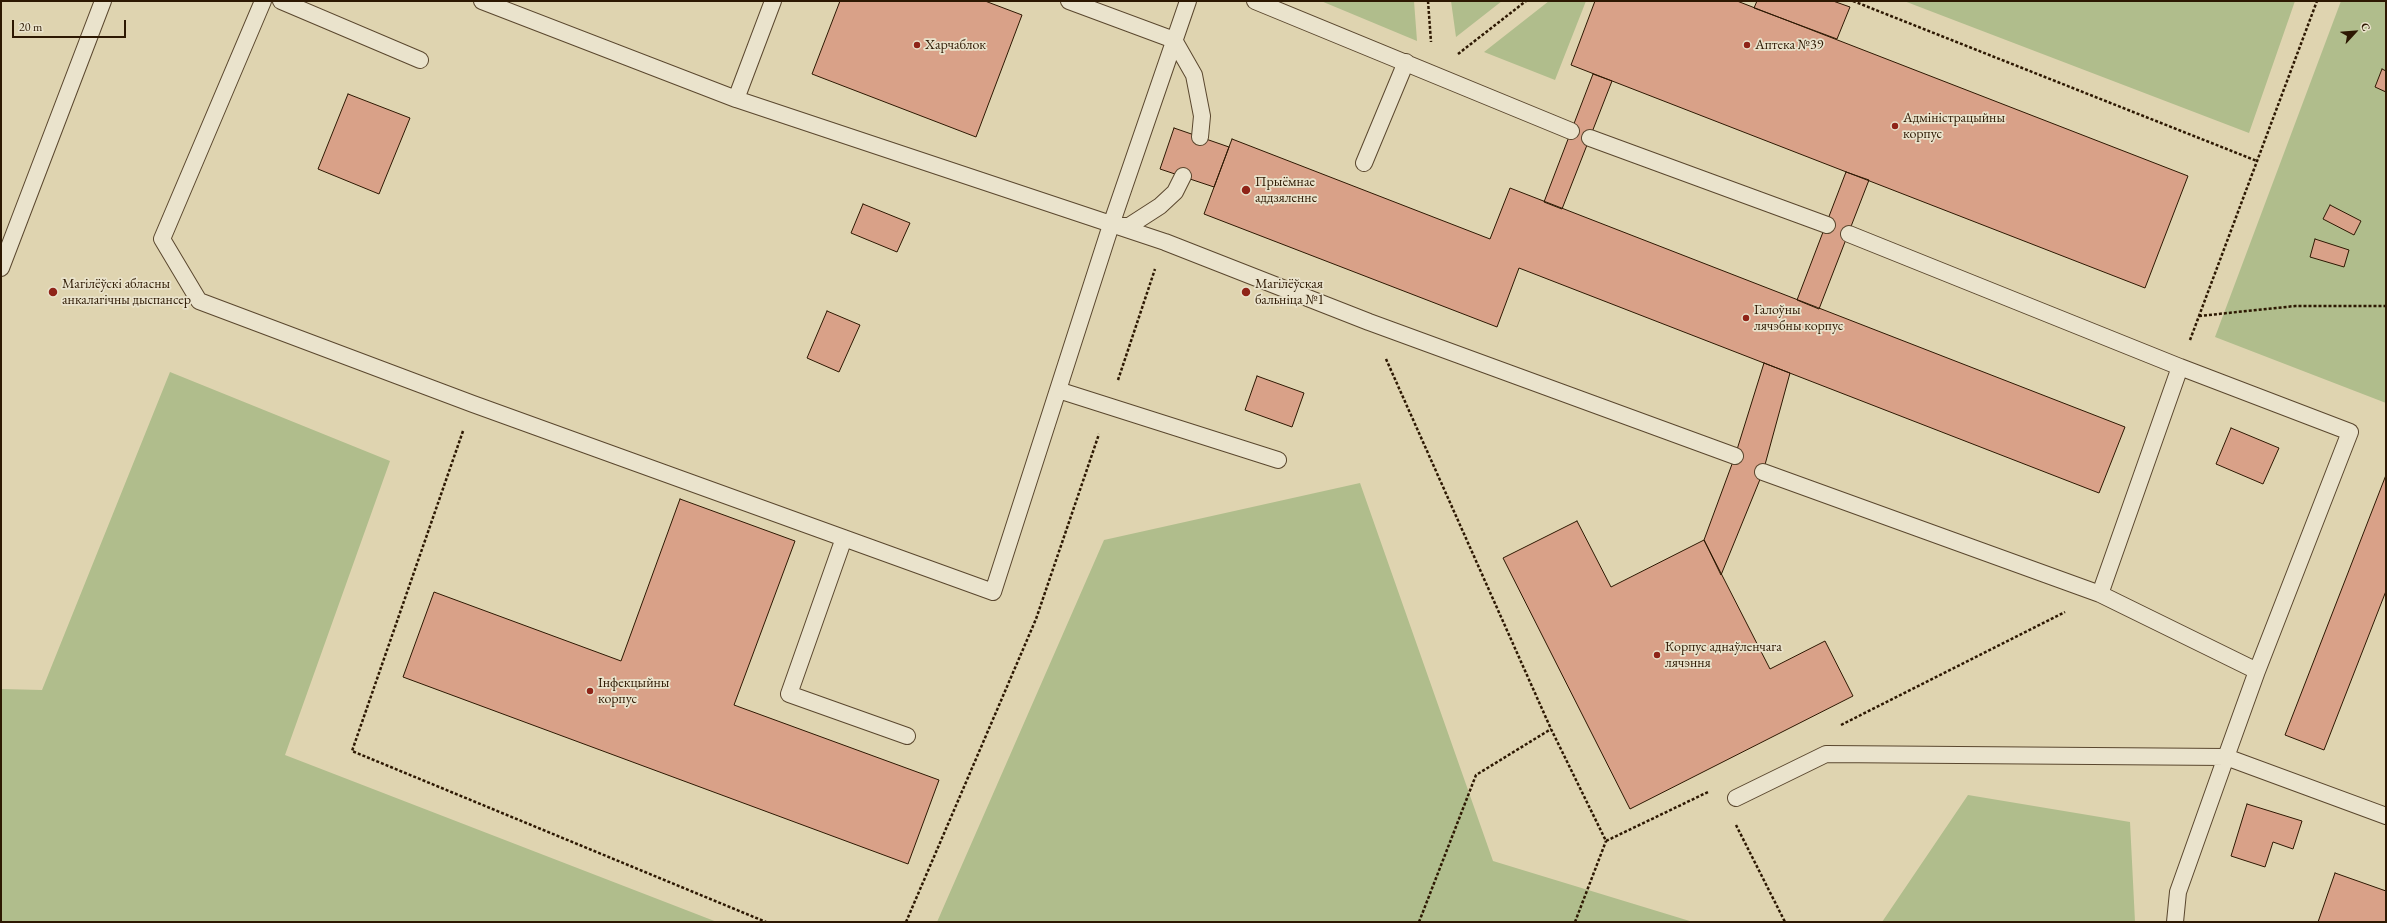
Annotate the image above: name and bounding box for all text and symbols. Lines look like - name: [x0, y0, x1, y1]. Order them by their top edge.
- scale bar: [14, 12, 128, 38]
- north arrow: [2335, 12, 2375, 52]
- text: 20 m: [19, 19, 42, 35]
- text: С: [2358, 20, 2374, 33]
- place label: Харчаблок: [925, 37, 986, 53]
- place label: Аптека №39: [1755, 37, 1823, 53]
- marker: Харчаблок: [912, 40, 922, 50]
- marker: Аптека №39: [1742, 40, 1752, 50]
- place label: Адміністрацыйны корпус: [1903, 110, 2005, 142]
- marker: Адміністрацыйны корпус: [1890, 121, 1900, 131]
- place label: Прыёмнае аддзяленне: [1255, 174, 1317, 206]
- marker: Прыёмнае аддзяленне: [1240, 184, 1252, 196]
- place label: Магілёўскі абласны анкалагічны дыспансер: [62, 276, 191, 308]
- place label: Магілёўская бальніца №1: [1255, 276, 1324, 308]
- marker: Магілёўскі абласны анкалагічны дыспансер: [47, 286, 59, 298]
- marker: Магілёўская бальніца №1: [1240, 286, 1252, 298]
- place label: Галоўны лячэбны корпус: [1754, 302, 1843, 334]
- marker: Галоўны лячэбны корпус: [1741, 313, 1751, 323]
- place label: Корпус аднаўленчага лячэння: [1665, 639, 1782, 672]
- marker: Корпус аднаўленчага лячэння: [1652, 650, 1662, 660]
- place label: Інфекцыйны корпус: [598, 675, 669, 708]
- marker: Інфекцыйны корпус: [585, 686, 595, 696]

